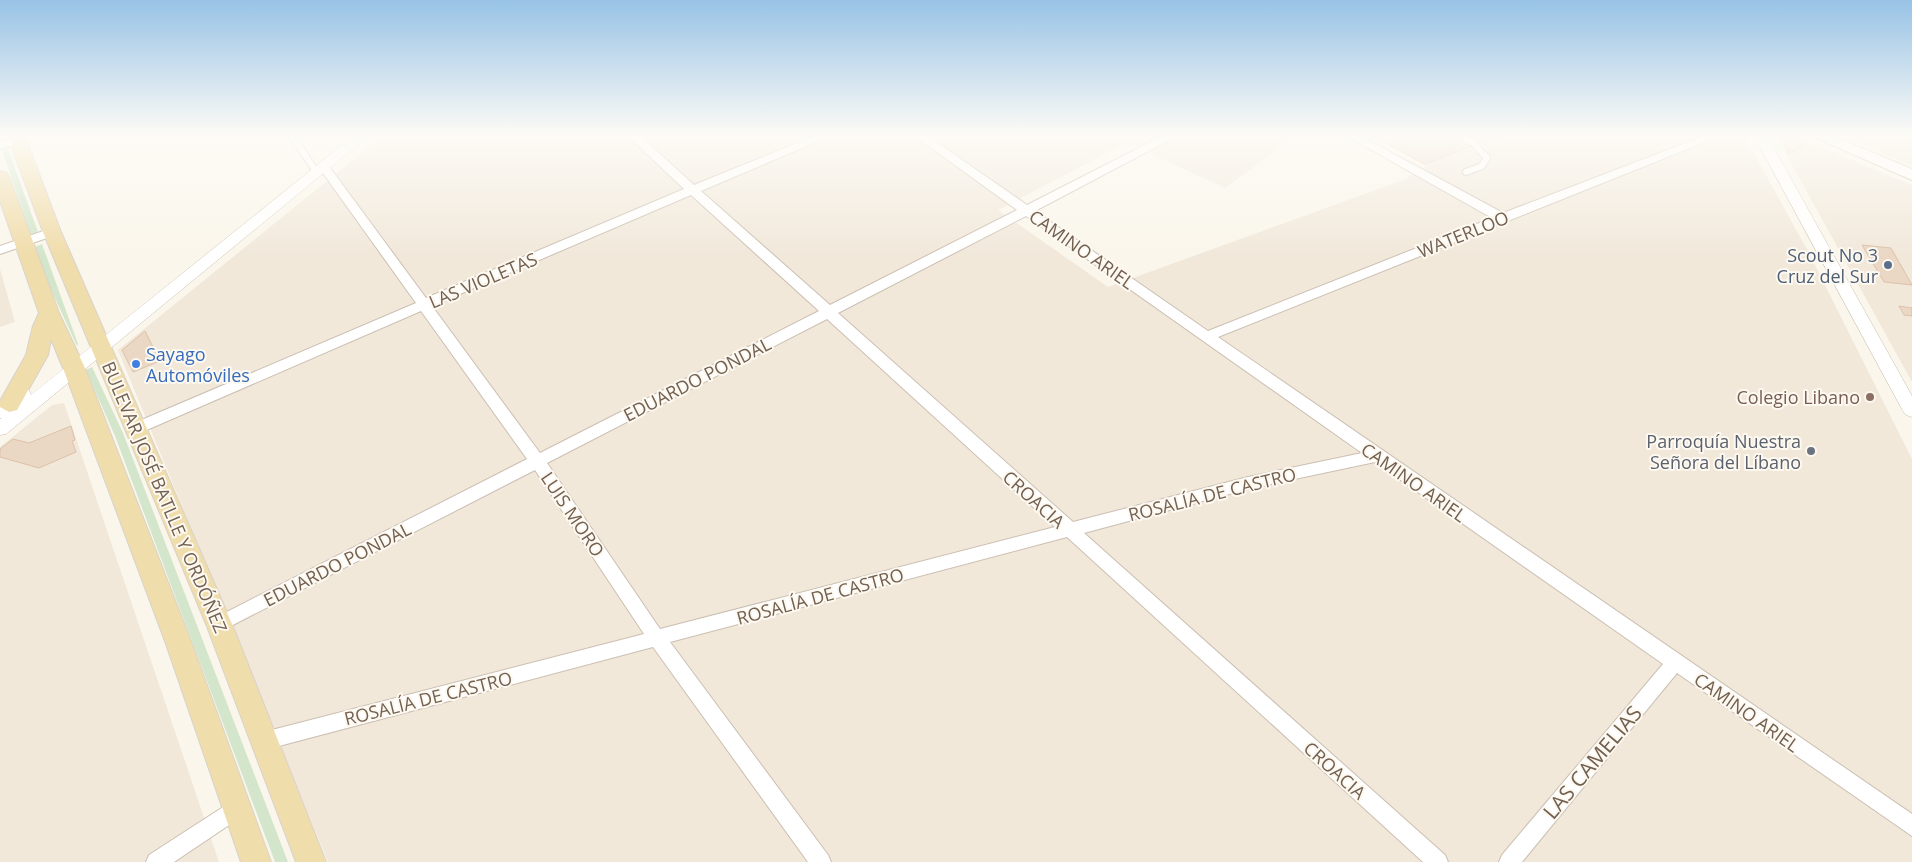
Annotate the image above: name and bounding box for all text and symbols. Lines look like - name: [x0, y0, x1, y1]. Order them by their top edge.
- street label: CAMINO ARIEL: [1025, 204, 1139, 294]
- street label: WATERLOO: [1414, 205, 1512, 263]
- place label: Scout No 3 Cruz del Sur: [1777, 243, 1879, 288]
- street label: LAS VIOLETAS: [425, 246, 541, 314]
- marker: Scout No 3 Cruz del Sur: [1882, 259, 1894, 271]
- street label: EDUARDO PONDAL: [619, 331, 775, 427]
- place label: Sayago Automóviles: [146, 342, 250, 387]
- street label: BULEVAR JOSÉ BATLLE Y ORDÓÑEZ: [97, 358, 233, 636]
- marker: Sayago Automóviles: [130, 358, 142, 370]
- place label: Colegio Libano: [1737, 385, 1860, 409]
- marker: Colegio Libano: [1864, 391, 1876, 403]
- place label: Parroquía Nuestra Señora del Líbano: [1646, 429, 1801, 474]
- street label: CAMINO ARIEL: [1357, 437, 1471, 527]
- marker: Parroquía Nuestra Señora del Líbano: [1805, 445, 1817, 457]
- street label: ROSALÍA DE CASTRO: [1126, 462, 1298, 526]
- street label: CROACIA: [998, 465, 1071, 534]
- street label: LUIS MORO: [536, 467, 610, 561]
- street label: EDUARDO PONDAL: [259, 516, 415, 612]
- street label: ROSALÍA DE CASTRO: [734, 562, 906, 630]
- street label: ROSALÍA DE CASTRO: [342, 666, 514, 730]
- street label: CAMINO ARIEL: [1690, 667, 1804, 757]
- street label: LAS CAMELIAS: [1536, 699, 1648, 825]
- street label: CROACIA: [1299, 736, 1372, 805]

